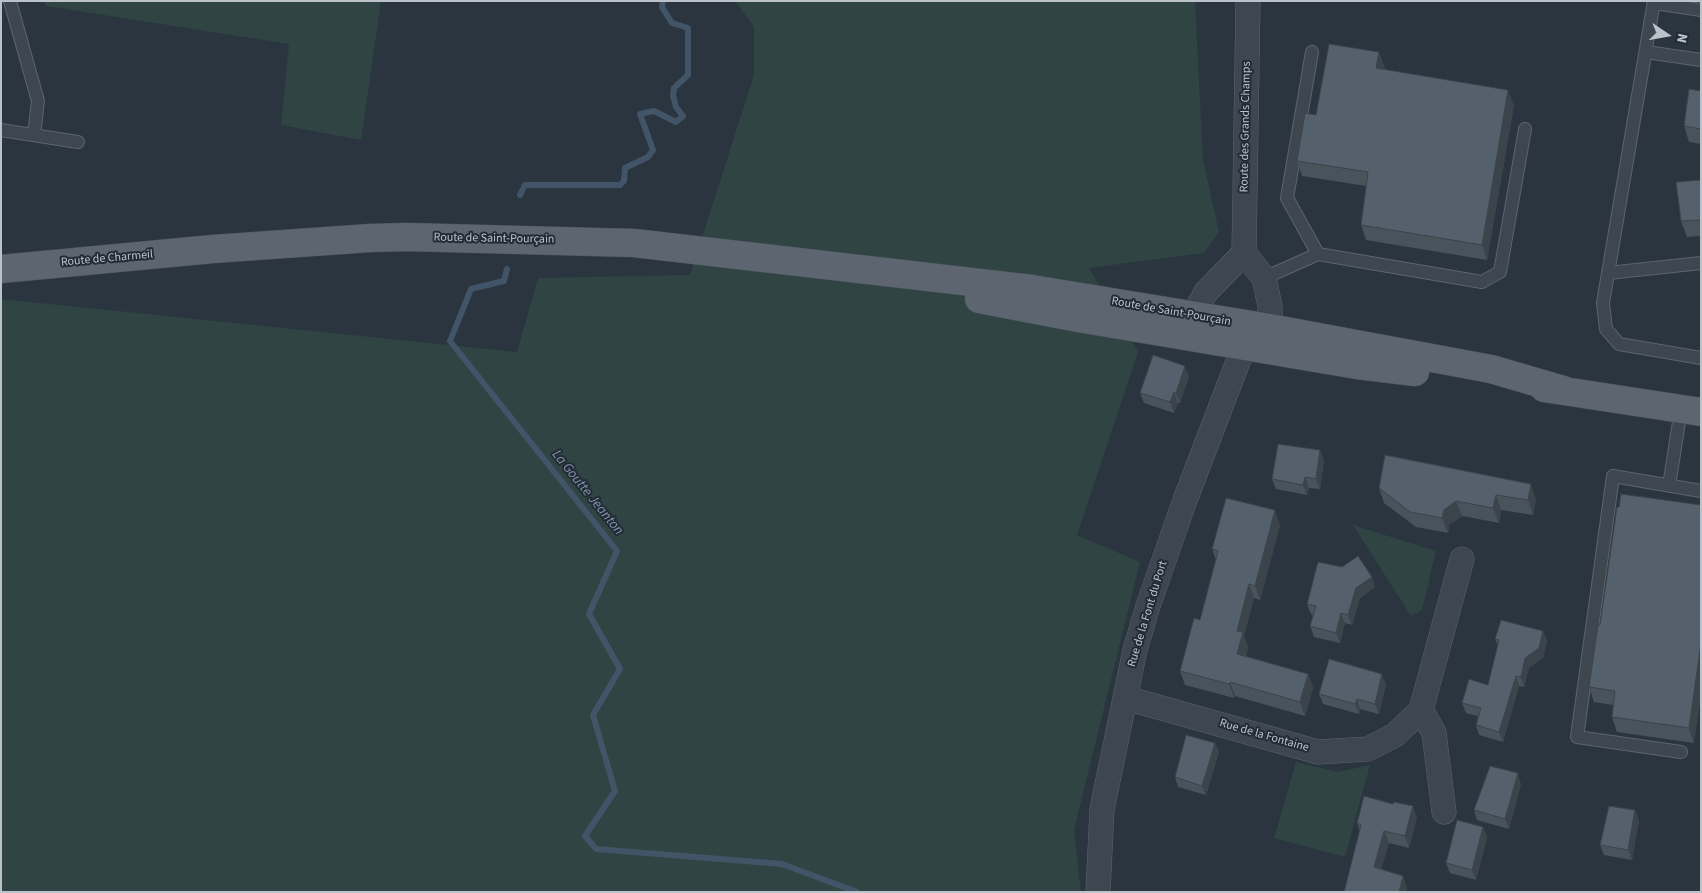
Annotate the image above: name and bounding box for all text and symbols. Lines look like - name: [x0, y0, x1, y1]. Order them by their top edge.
- north arrow: [1642, 10, 1692, 60]
- text: N: [1671, 31, 1692, 45]
- street label: Route des Grands Champs: [1238, 61, 1254, 193]
- street label: Route de Saint-Pourçain: [433, 231, 555, 247]
- street label: Route de Charmeil: [60, 248, 154, 270]
- street label: Route de Saint-Pourçain: [1110, 294, 1232, 330]
- water label: La Goutte Jeanton: [548, 447, 626, 539]
- street label: Rue de la Font du Port: [1125, 559, 1171, 669]
- street label: Rue de la Fontaine: [1218, 716, 1310, 756]

